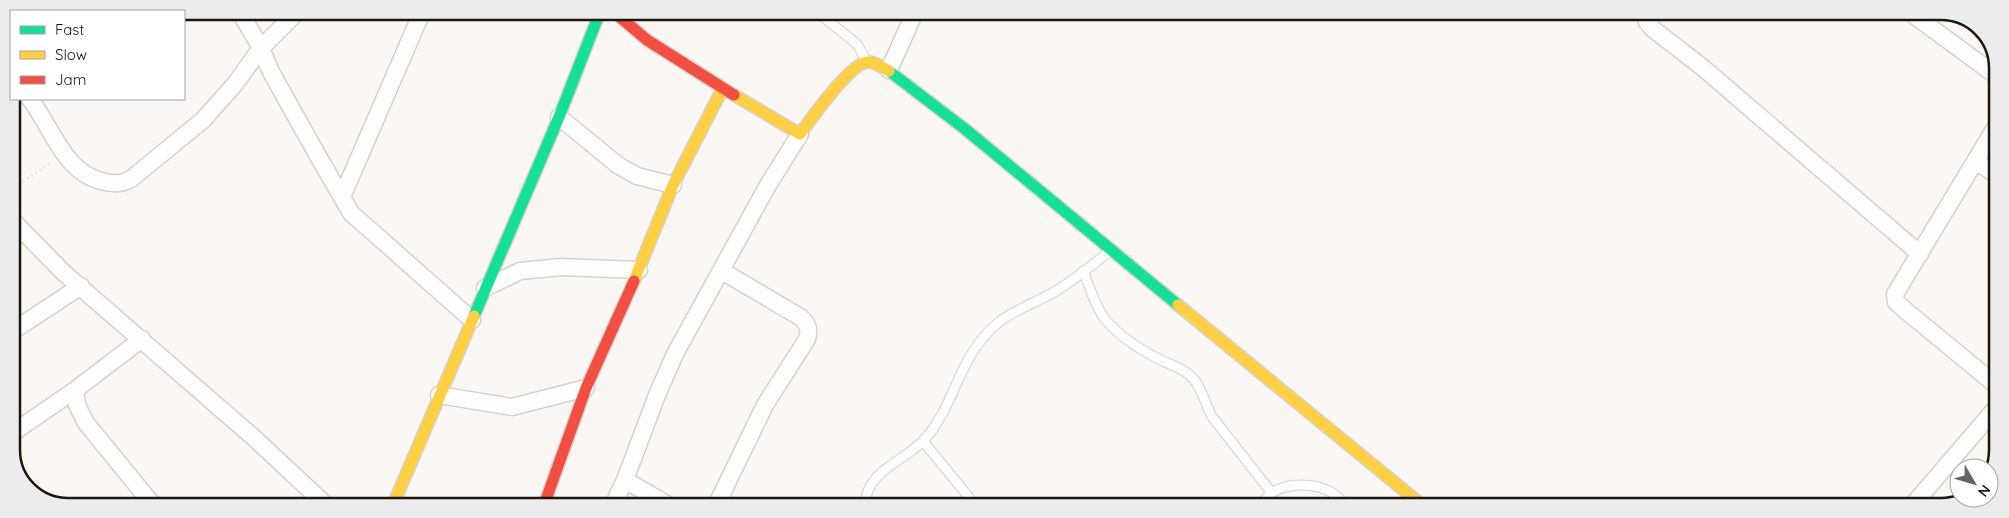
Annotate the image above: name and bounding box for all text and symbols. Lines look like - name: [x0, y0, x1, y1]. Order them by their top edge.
- legend: [10, 10, 185, 100]
- text: Fast: [55, 20, 84, 39]
- text: Slow: [55, 45, 87, 64]
- text: Jam: [55, 70, 86, 89]
- north arrow: [1949, 458, 1999, 508]
- text: N: [1974, 481, 1995, 501]

